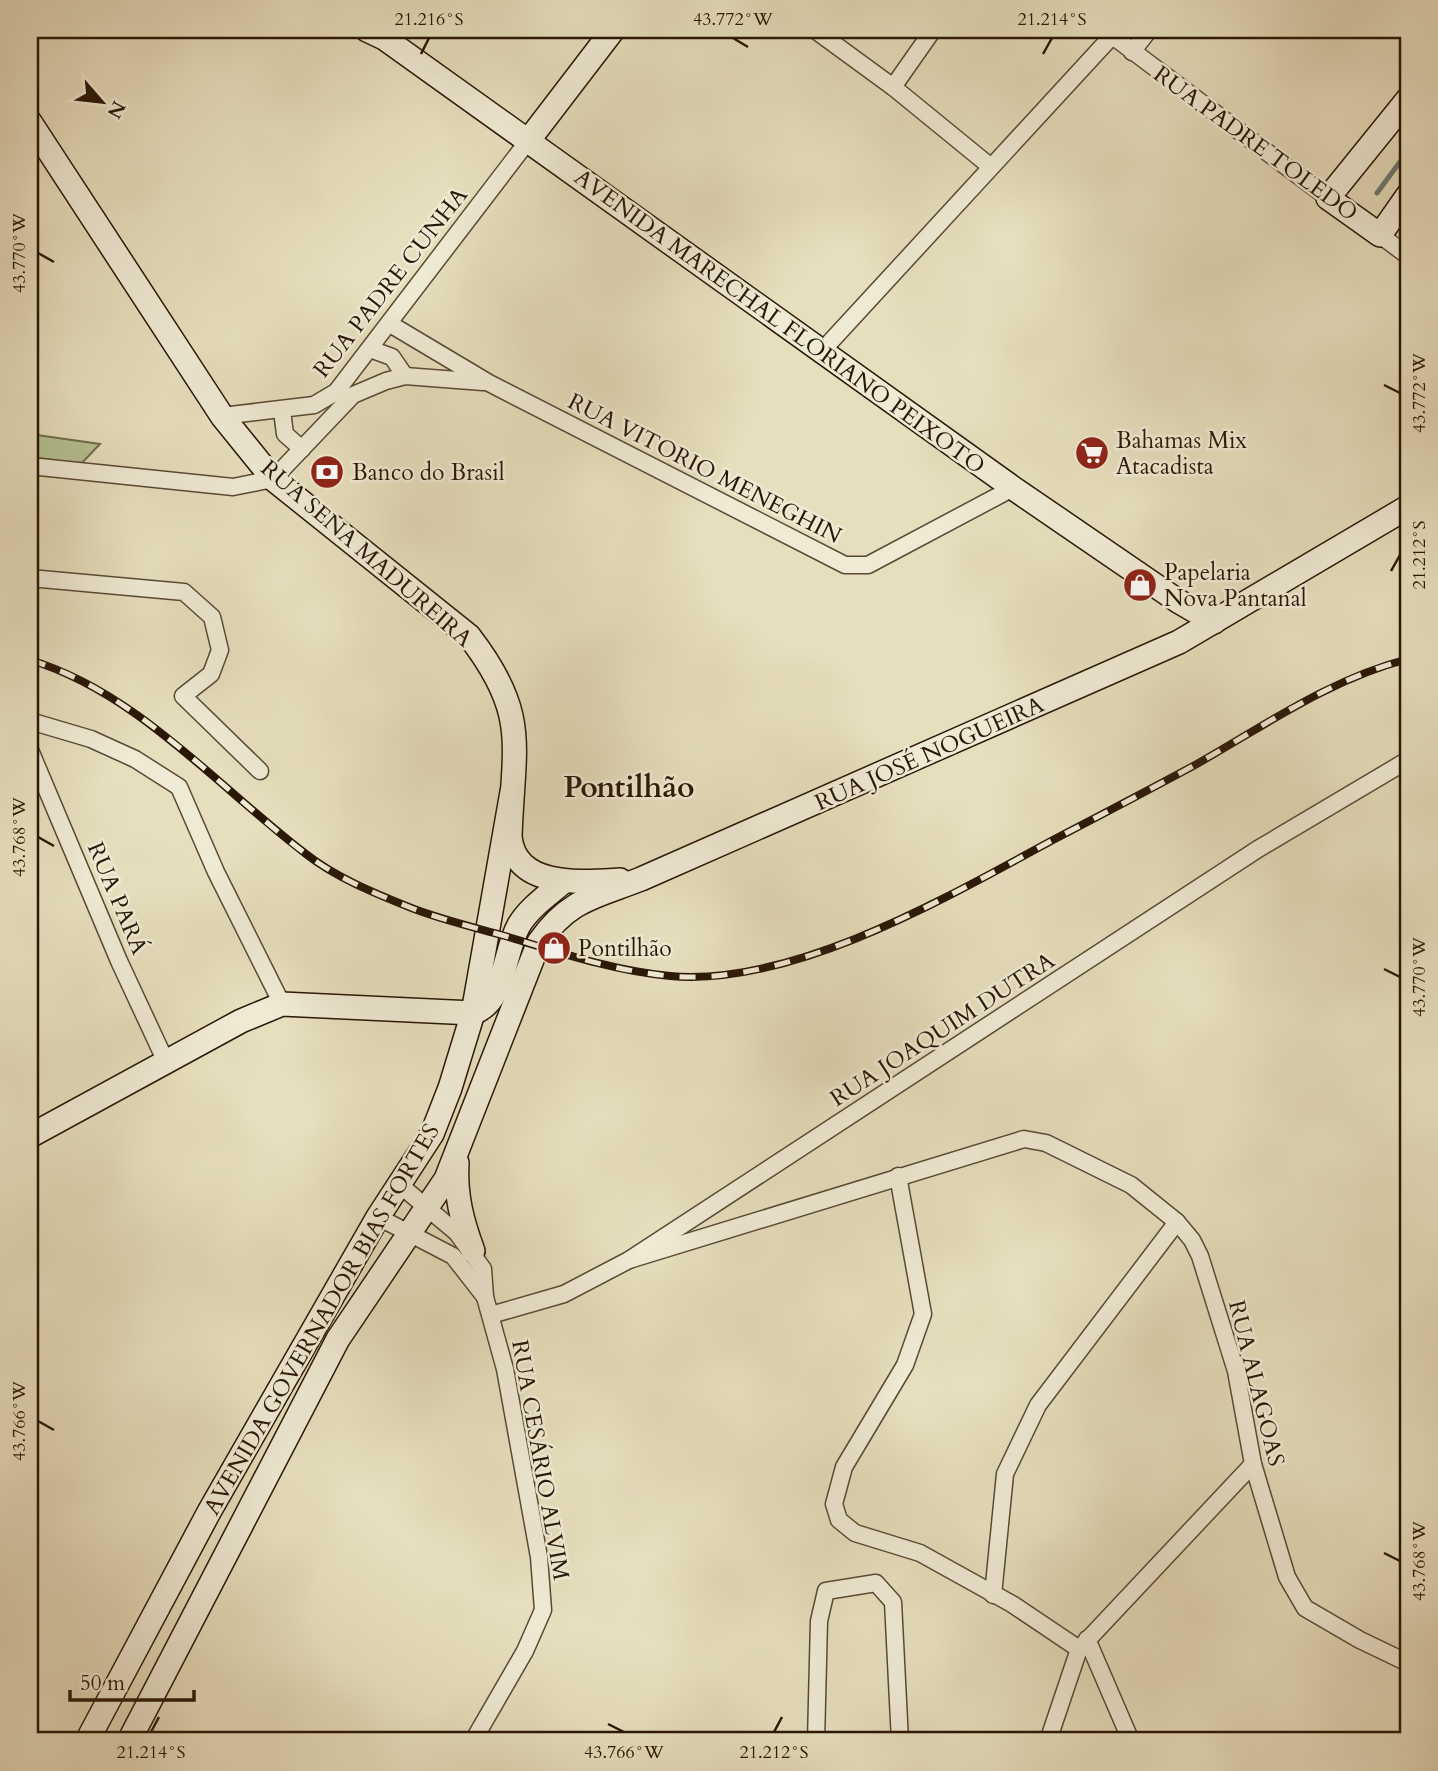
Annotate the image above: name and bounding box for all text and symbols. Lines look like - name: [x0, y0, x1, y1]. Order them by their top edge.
- text: 21.216°S: [395, 7, 463, 32]
- text: 43.772°W: [693, 7, 773, 32]
- text: 21.214°S: [1018, 7, 1086, 32]
- street label: RUA PADRE TOLEDO: [1147, 59, 1364, 228]
- north arrow: [66, 66, 136, 136]
- text: N: [101, 96, 131, 123]
- street label: AVENIDA MARECHAL FLORIANO PEIXOTO: [568, 162, 991, 481]
- street label: RUA PADRE CUNHA: [306, 180, 475, 384]
- text: 43.770°W: [7, 213, 32, 293]
- text: 43.772°W: [1407, 353, 1432, 433]
- street label: RUA VITORIO MENEGHIN: [563, 386, 847, 551]
- place label: Bahamas Mix Atacadista: [1116, 425, 1248, 482]
- supermarket icon: Bahamas Mix Atacadista: [1073, 434, 1111, 472]
- street label: RUA SENA MADUREIRA: [254, 453, 480, 654]
- bank icon: Banco do Brasil: [308, 453, 346, 491]
- place label: Banco do Brasil: [352, 457, 505, 488]
- text: 21.212°S: [1407, 521, 1432, 589]
- place label: Papelaria Nova Pantanal: [1164, 557, 1307, 614]
- shop icon: Papelaria Nova Pantanal: [1121, 566, 1159, 604]
- street label: RUA JOSÉ NOGUEIRA: [810, 689, 1049, 818]
- district label: Pontilhão: [563, 767, 695, 808]
- text: 43.768°W: [7, 797, 32, 877]
- street label: RUA PARÁ: [80, 837, 155, 960]
- shop icon: Pontilhão: [535, 929, 573, 967]
- place label: Pontilhão: [578, 933, 672, 964]
- text: 43.770°W: [1407, 937, 1432, 1017]
- street label: RUA JOAQUIM DUTRA: [824, 945, 1061, 1114]
- street label: AVENIDA GOVERNADOR BIAS FORTES: [196, 1118, 447, 1521]
- street label: RUA ALAGOAS: [1221, 1297, 1292, 1469]
- street label: RUA CESÁRIO ALVIM: [504, 1338, 577, 1583]
- text: 43.766°W: [7, 1381, 32, 1461]
- text: 43.768°W: [1407, 1521, 1432, 1601]
- scale bar: [70, 1659, 194, 1703]
- text: 50 m: [80, 1669, 125, 1698]
- text: 21.214°S: [117, 1740, 185, 1765]
- text: 43.766°W: [584, 1740, 664, 1765]
- text: 21.212°S: [740, 1740, 808, 1765]

